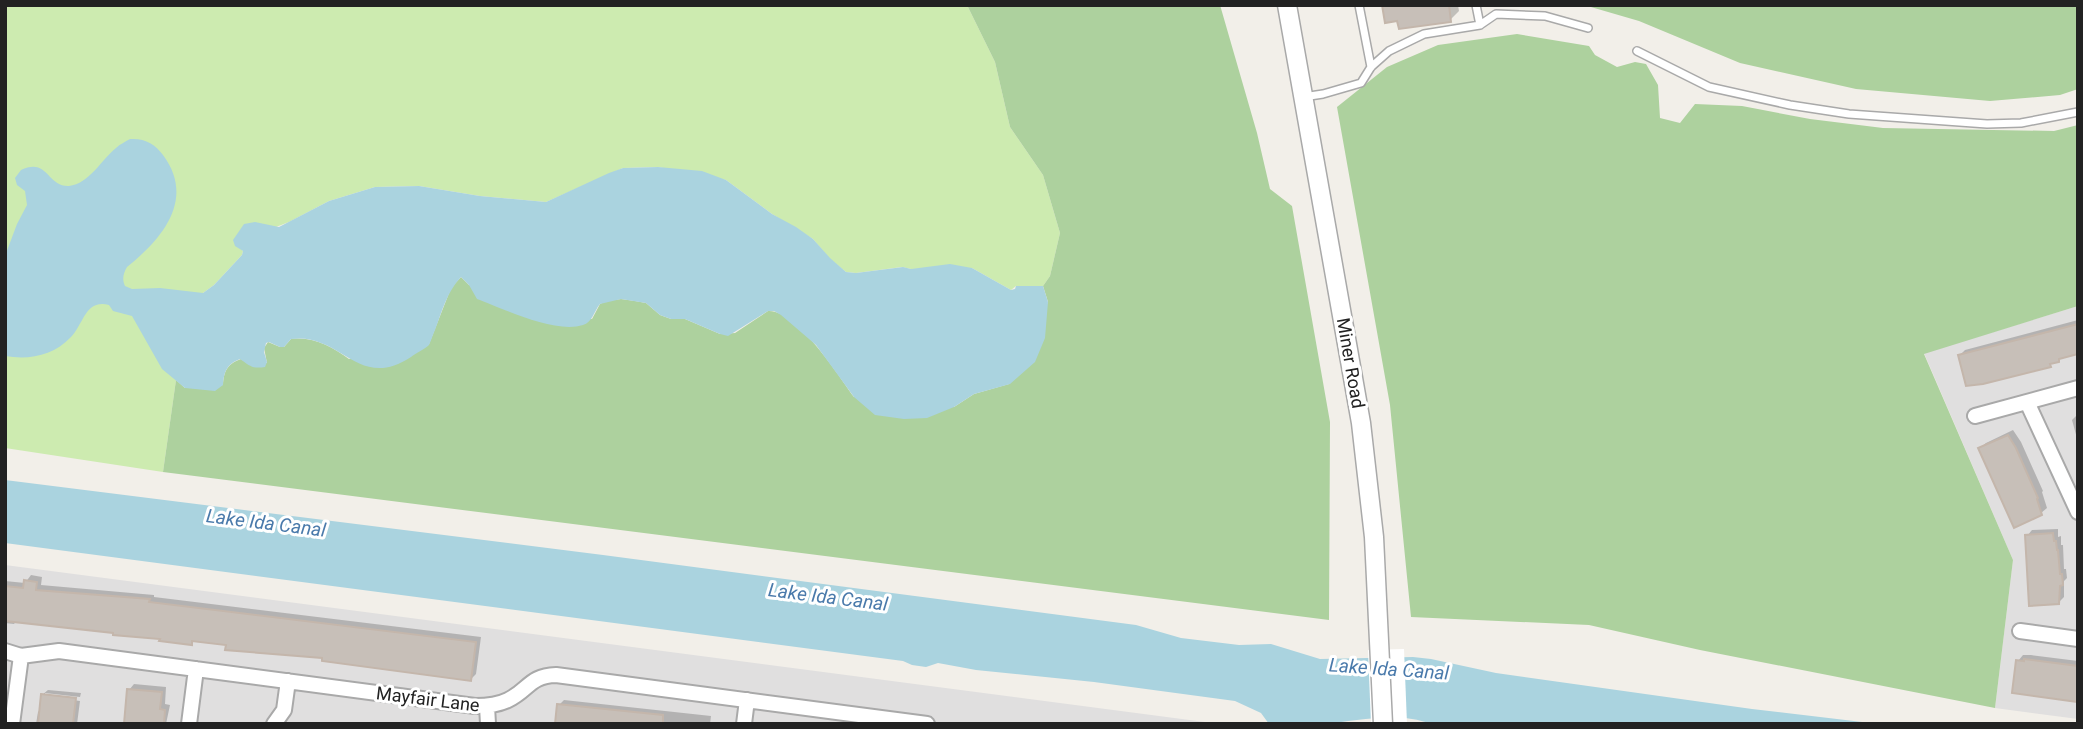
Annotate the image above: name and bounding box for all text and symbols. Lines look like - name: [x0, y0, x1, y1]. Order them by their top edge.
- street label: Miner Road: [1333, 316, 1369, 410]
- water label: Lake Ida Canal: [205, 504, 328, 542]
- water label: Lake Ida Canal: [767, 578, 890, 616]
- water label: Lake Ida Canal: [1328, 653, 1450, 685]
- street label: Mayfair Lane: [375, 682, 481, 716]

